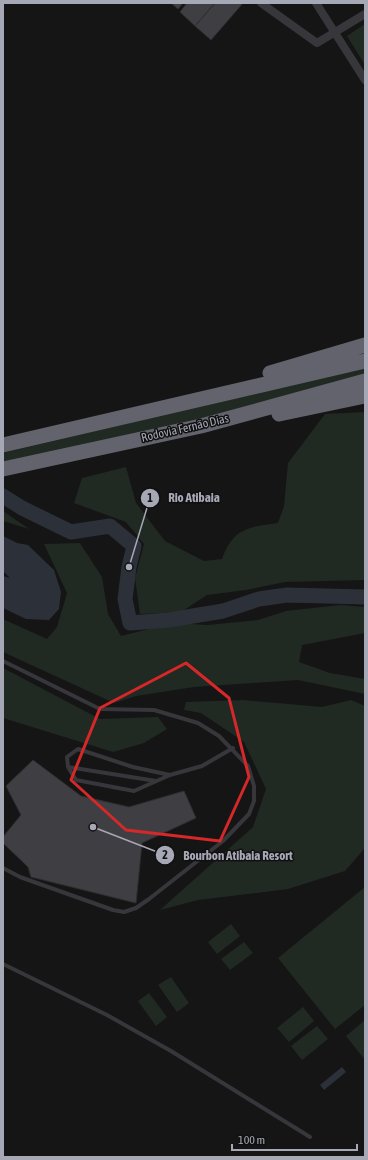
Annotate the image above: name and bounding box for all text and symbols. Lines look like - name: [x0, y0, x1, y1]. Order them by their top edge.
- street label: Rodovia Fernão Dias: [140, 411, 230, 445]
- callout: Rio Atibaia: [140, 485, 228, 510]
- text: Rio Atibaia: [168, 490, 220, 505]
- text: 1: [147, 491, 153, 505]
- callout: Bourbon Atibaia Resort: [155, 842, 300, 867]
- text: 2: [162, 848, 168, 862]
- text: Bourbon Atibaia Resort: [183, 848, 293, 863]
- scale bar: [232, 1126, 357, 1152]
- text: 100 m: [238, 1133, 265, 1147]

